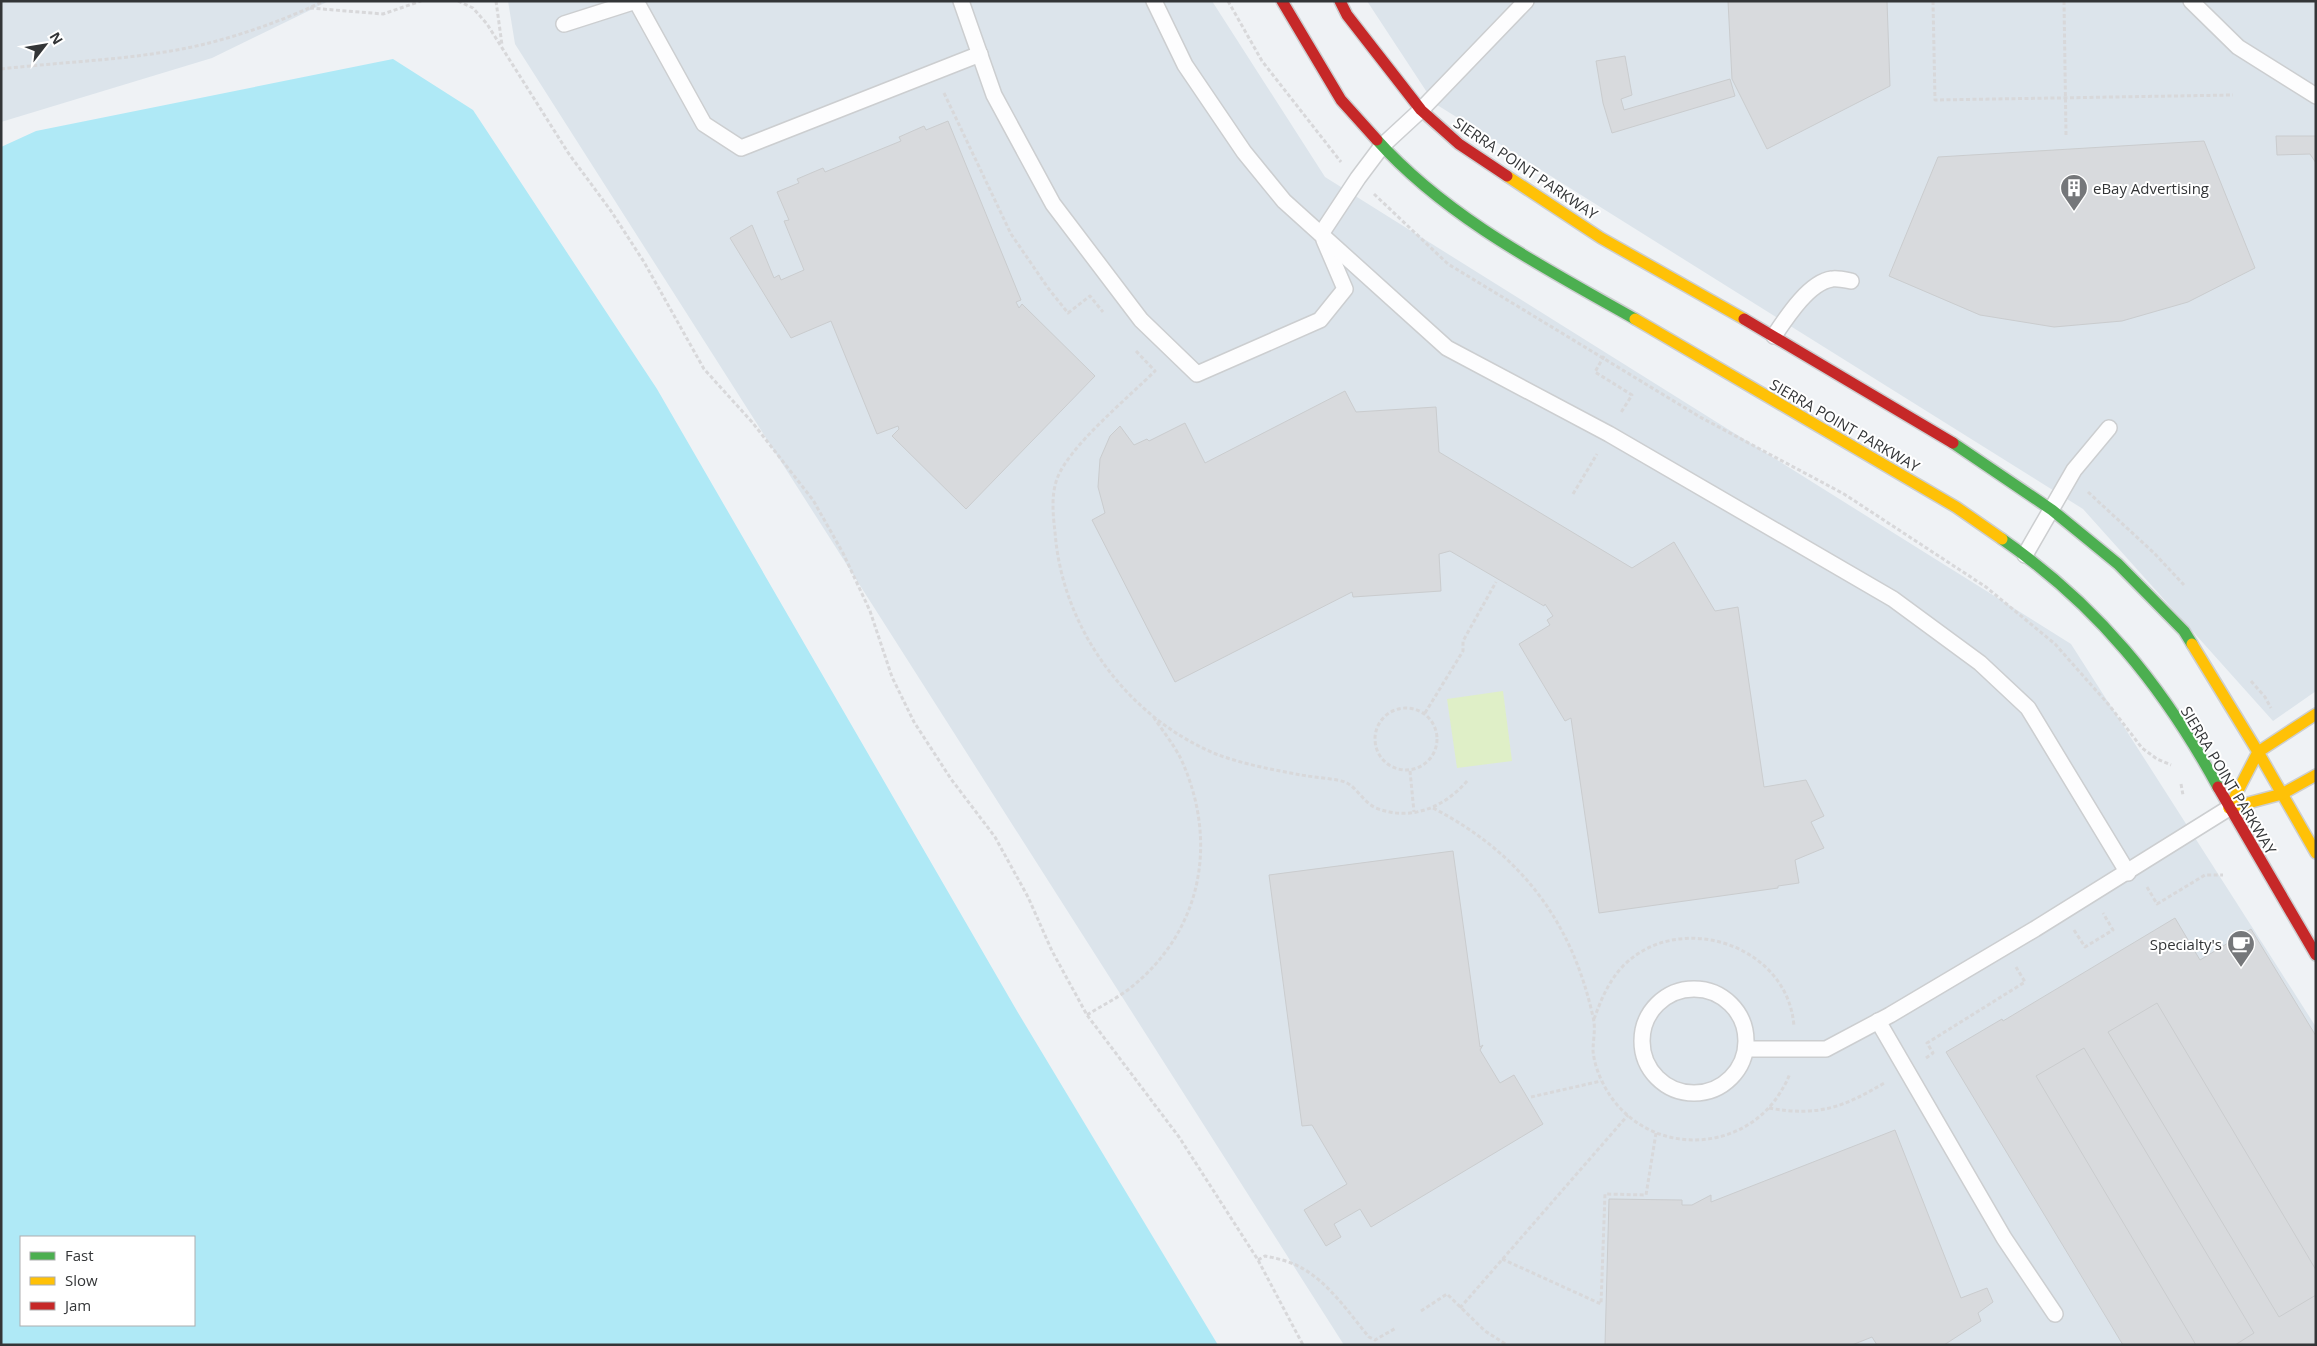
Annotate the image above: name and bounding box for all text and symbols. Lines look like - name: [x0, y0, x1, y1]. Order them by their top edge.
- north arrow: [20, 20, 70, 70]
- text: N: [45, 28, 68, 48]
- street label: SIERRA POINT PARKWAY: [1450, 112, 1602, 224]
- building icon: eBay Advertising: [2059, 173, 2089, 212]
- place label: eBay Advertising: [2093, 178, 2209, 198]
- street label: SIERRA POINT PARKWAY: [1767, 374, 1924, 476]
- street label: SIERRA POINT PARKWAY: [2177, 702, 2282, 858]
- cafe icon: Specialty's: [2226, 929, 2256, 968]
- place label: Specialty's: [2150, 934, 2222, 954]
- legend: [20, 1236, 195, 1326]
- text: Fast: [65, 1245, 94, 1265]
- text: Slow: [65, 1270, 98, 1290]
- text: Jam: [63, 1295, 91, 1315]

